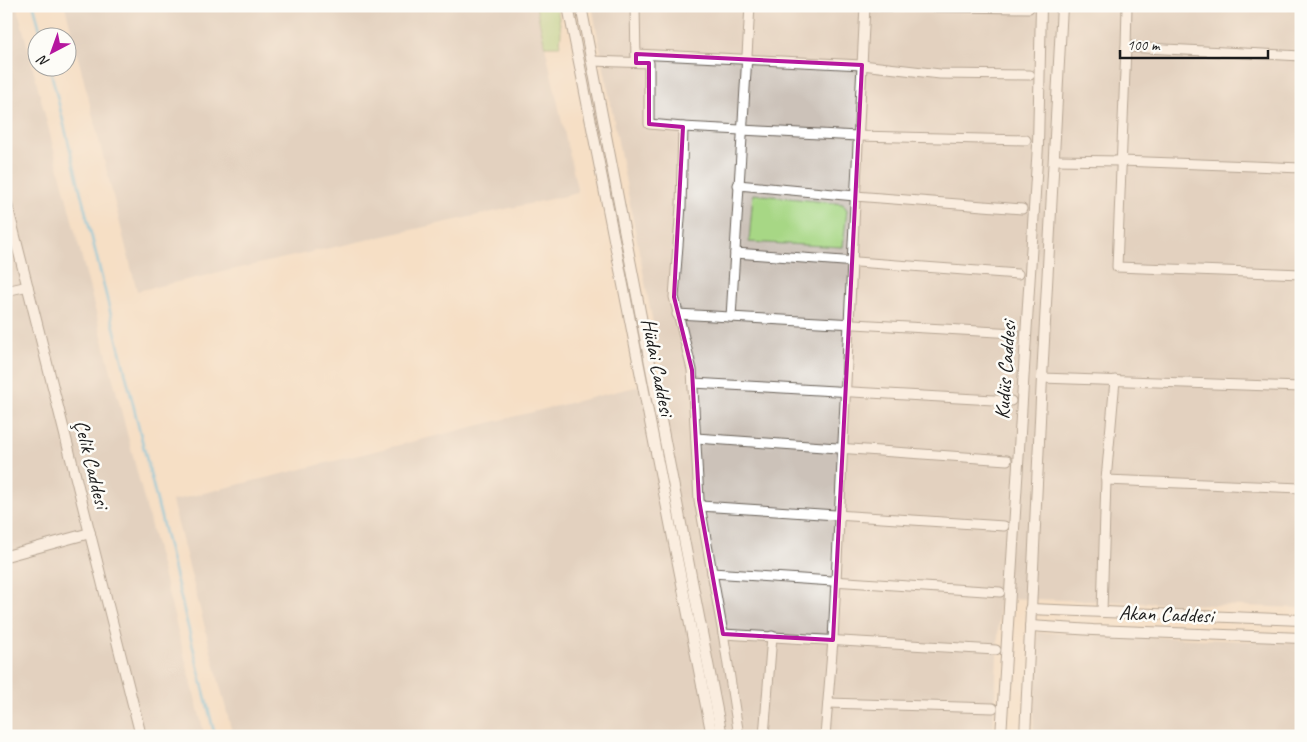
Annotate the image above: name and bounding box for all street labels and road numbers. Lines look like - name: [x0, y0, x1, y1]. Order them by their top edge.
- street label: Hüdai Caddesi: [636, 316, 681, 421]
- street label: Kudüs Caddesi: [989, 317, 1022, 420]
- street label: Çelik Caddesi: [68, 417, 116, 514]
- street label: Akan Caddesi: [1118, 599, 1217, 629]

